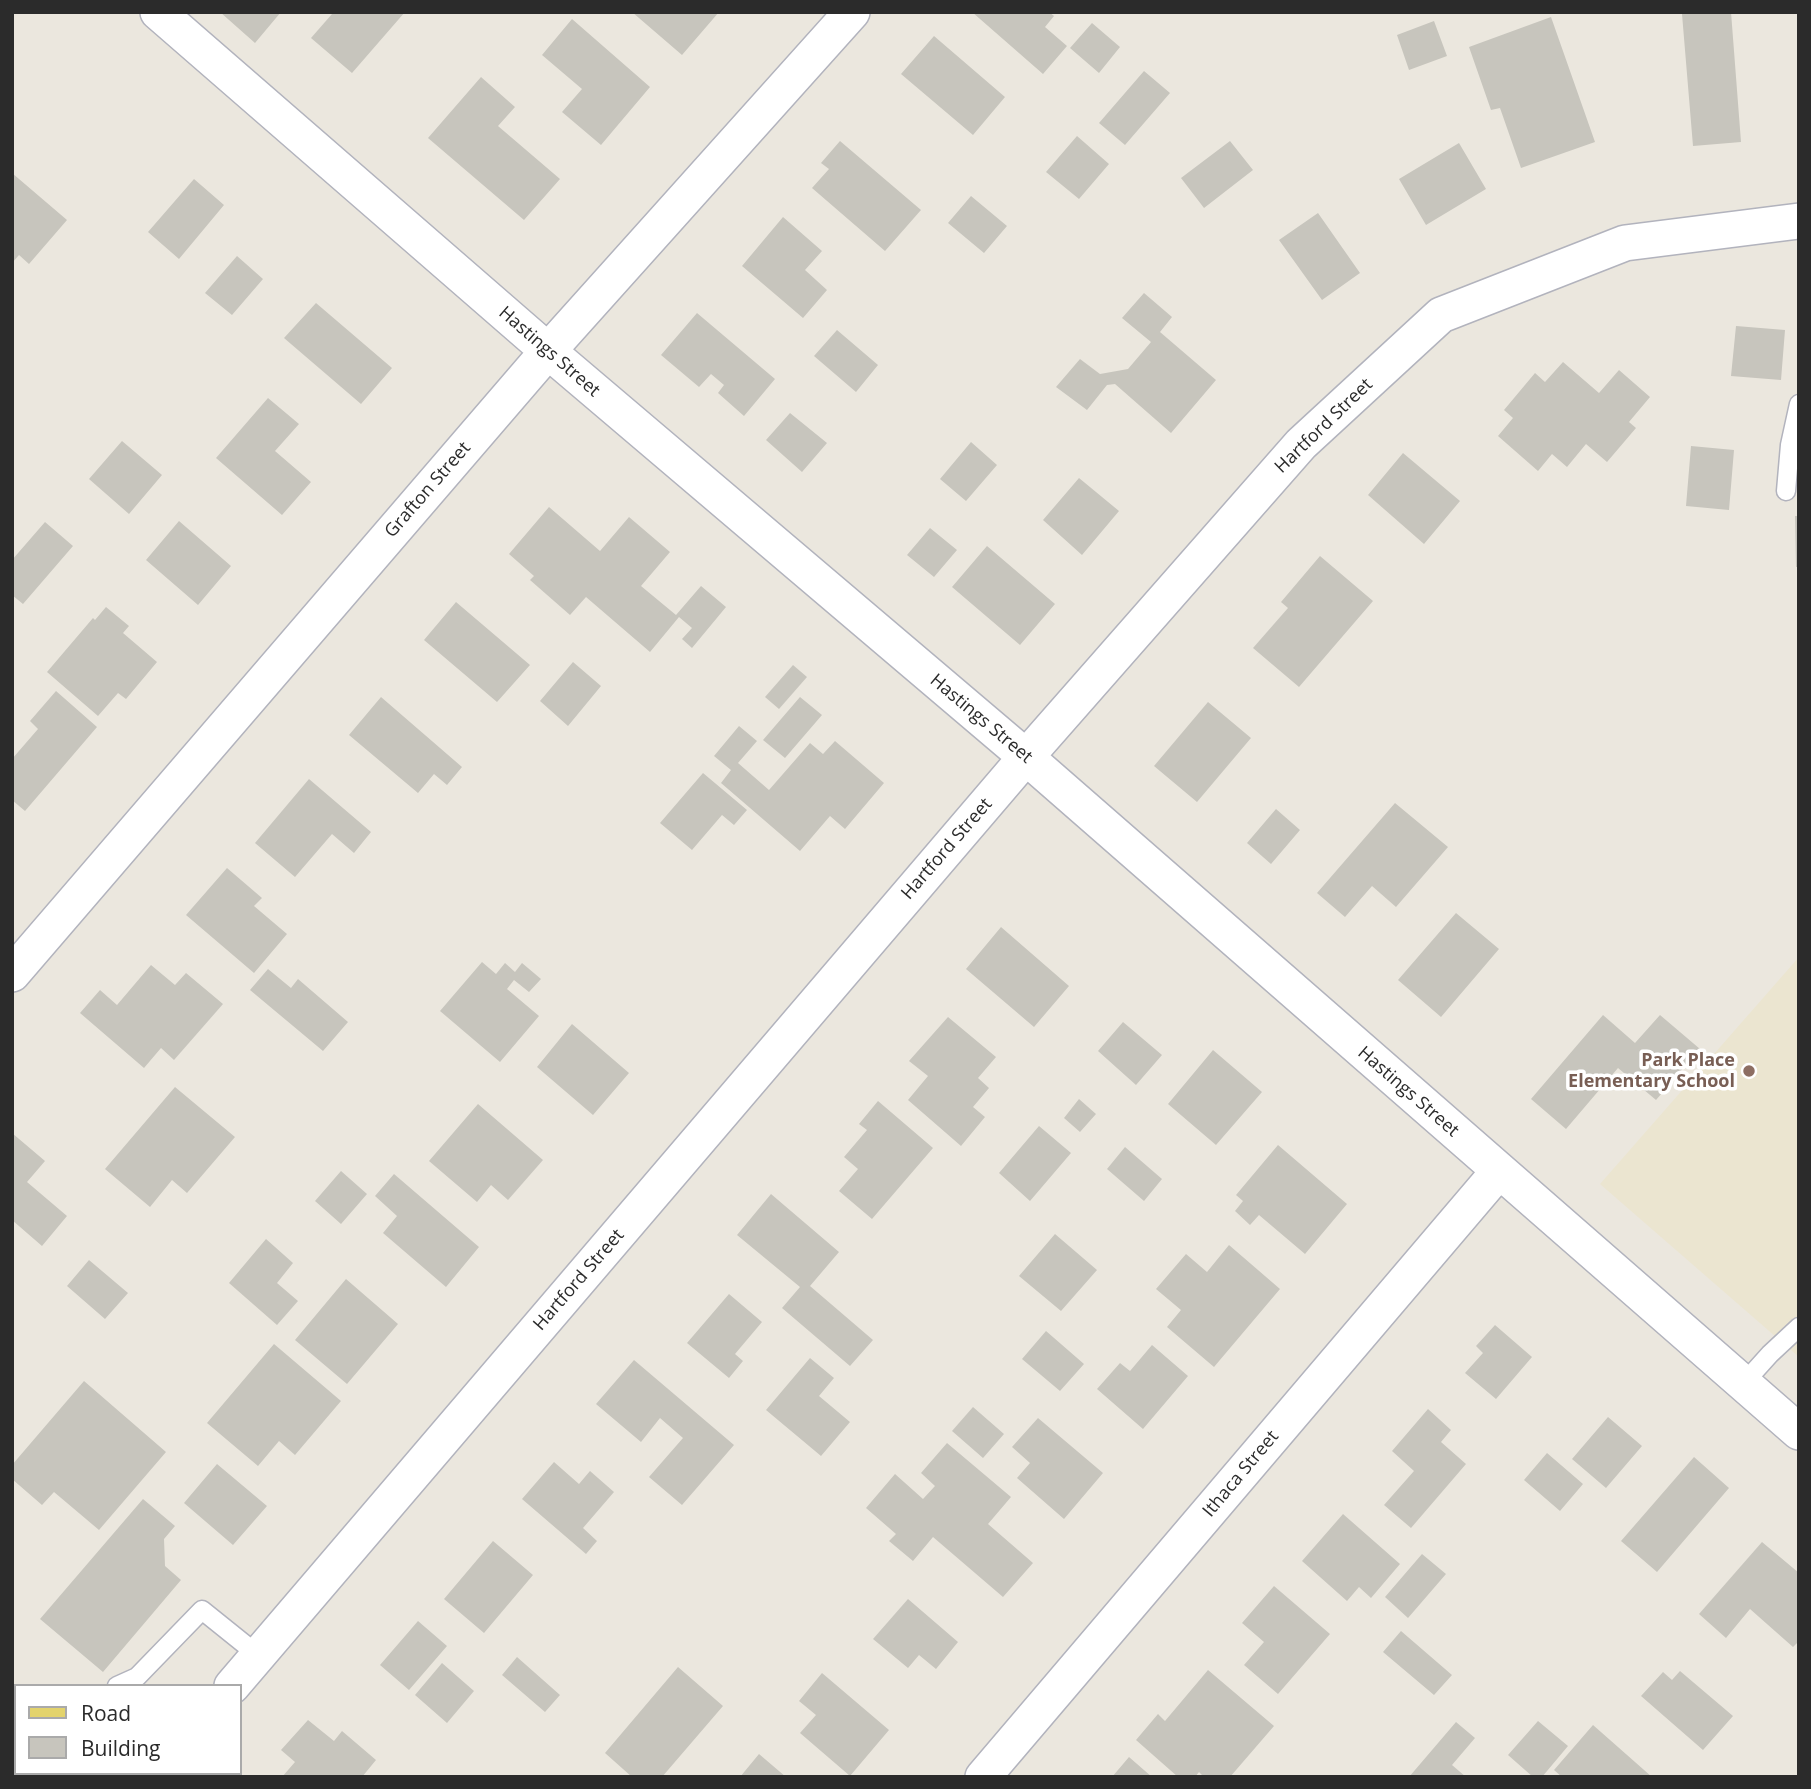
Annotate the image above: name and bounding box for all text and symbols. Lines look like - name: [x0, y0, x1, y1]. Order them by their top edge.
- street label: Hastings Street: [494, 302, 604, 402]
- street label: Hartford Street: [1271, 374, 1377, 478]
- street label: Grafton Street: [381, 438, 475, 542]
- street label: Hastings Street: [925, 670, 1037, 768]
- street label: Hartford Street: [897, 794, 997, 904]
- street label: Hastings Street: [1353, 1042, 1463, 1142]
- place label: Park Place Elementary School: [1568, 1050, 1735, 1092]
- marker: Park Place Elementary School: [1741, 1063, 1757, 1079]
- street label: Hartford Street: [529, 1225, 629, 1335]
- street label: Ithaca Street: [1199, 1426, 1283, 1522]
- legend: [14, 1684, 242, 1775]
- text: Road: [81, 1699, 131, 1727]
- text: Building: [81, 1734, 160, 1762]

